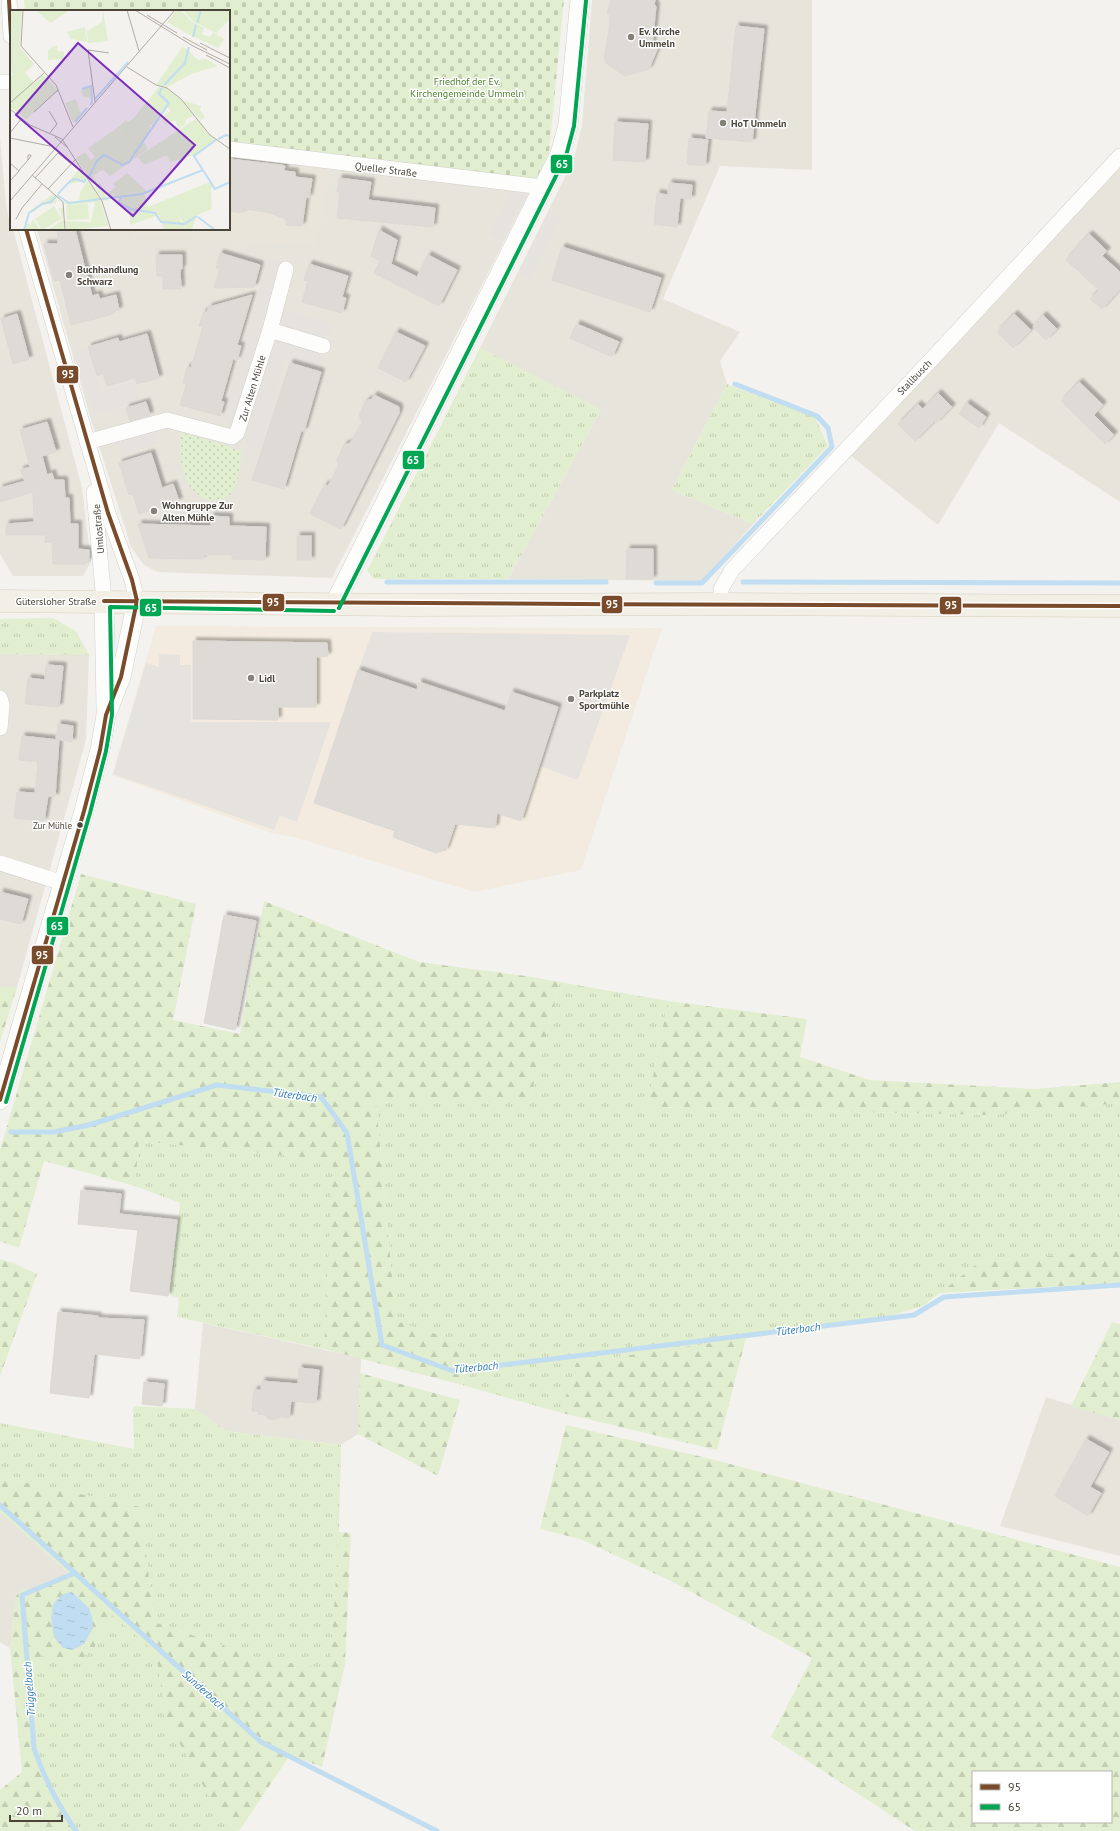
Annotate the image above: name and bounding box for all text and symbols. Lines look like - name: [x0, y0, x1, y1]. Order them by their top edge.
- inset map: [10, 10, 230, 230]
- place label: Ev. Kirche Ummeln: [639, 25, 680, 50]
- marker: Ev. Kirche Ummeln: [626, 32, 636, 42]
- park label: Friedhof der Ev. Kirchengemeinde Ummeln: [410, 75, 524, 100]
- place label: HoT Ummeln: [731, 117, 787, 130]
- marker: HoT Ummeln: [718, 118, 728, 128]
- line badge: 65: [550, 154, 573, 174]
- text: 65: [556, 157, 568, 171]
- street label: Queller Straße: [354, 159, 418, 180]
- place label: Buchhandlung Schwarz: [77, 263, 138, 288]
- marker: Buchhandlung Schwarz: [64, 270, 74, 280]
- street label: Zur Alten Mühle: [236, 354, 269, 423]
- street label: Stallbusch: [894, 357, 934, 398]
- line badge: 95: [56, 365, 79, 384]
- text: 95: [62, 367, 74, 381]
- line badge: 65: [402, 450, 425, 470]
- text: 65: [407, 453, 419, 467]
- place label: Wohngruppe Zur Alten Mühle: [162, 499, 234, 524]
- street label: Umlostraße: [90, 504, 107, 554]
- marker: Wohngruppe Zur Alten Mühle: [149, 506, 159, 516]
- line badge: 95: [262, 593, 285, 612]
- street label: Gütersloher Straße: [16, 595, 96, 608]
- text: 95: [267, 595, 279, 609]
- line badge: 95: [601, 595, 623, 614]
- line badge: 95: [939, 596, 962, 615]
- text: 95: [606, 597, 618, 611]
- line badge: 65: [139, 598, 162, 617]
- text: 95: [945, 598, 957, 612]
- text: 65: [145, 601, 157, 615]
- place label: Lidl: [259, 672, 275, 685]
- marker: Lidl: [246, 673, 256, 683]
- place label: Parkplatz Sportmühle: [579, 687, 629, 712]
- marker: Parkplatz Sportmühle: [566, 694, 576, 704]
- place label: Zur Mühle: [33, 820, 72, 831]
- marker: Zur Mühle: [75, 820, 85, 830]
- line badge: 65: [46, 916, 69, 936]
- text: 65: [51, 919, 63, 933]
- line badge: 95: [31, 945, 54, 965]
- text: 95: [36, 948, 48, 962]
- water label: Tüterbach: [272, 1085, 318, 1105]
- water label: Tüterbach: [775, 1319, 821, 1339]
- water label: Tüterbach: [453, 1358, 499, 1376]
- water label: Trüggelbach: [20, 1661, 38, 1717]
- water label: Sunderbach: [180, 1667, 228, 1713]
- legend: [972, 1771, 1112, 1823]
- text: 95: [1008, 1779, 1021, 1794]
- scale bar: [10, 1797, 62, 1823]
- text: 65: [1008, 1799, 1021, 1814]
- text: 20 m: [16, 1803, 42, 1818]

